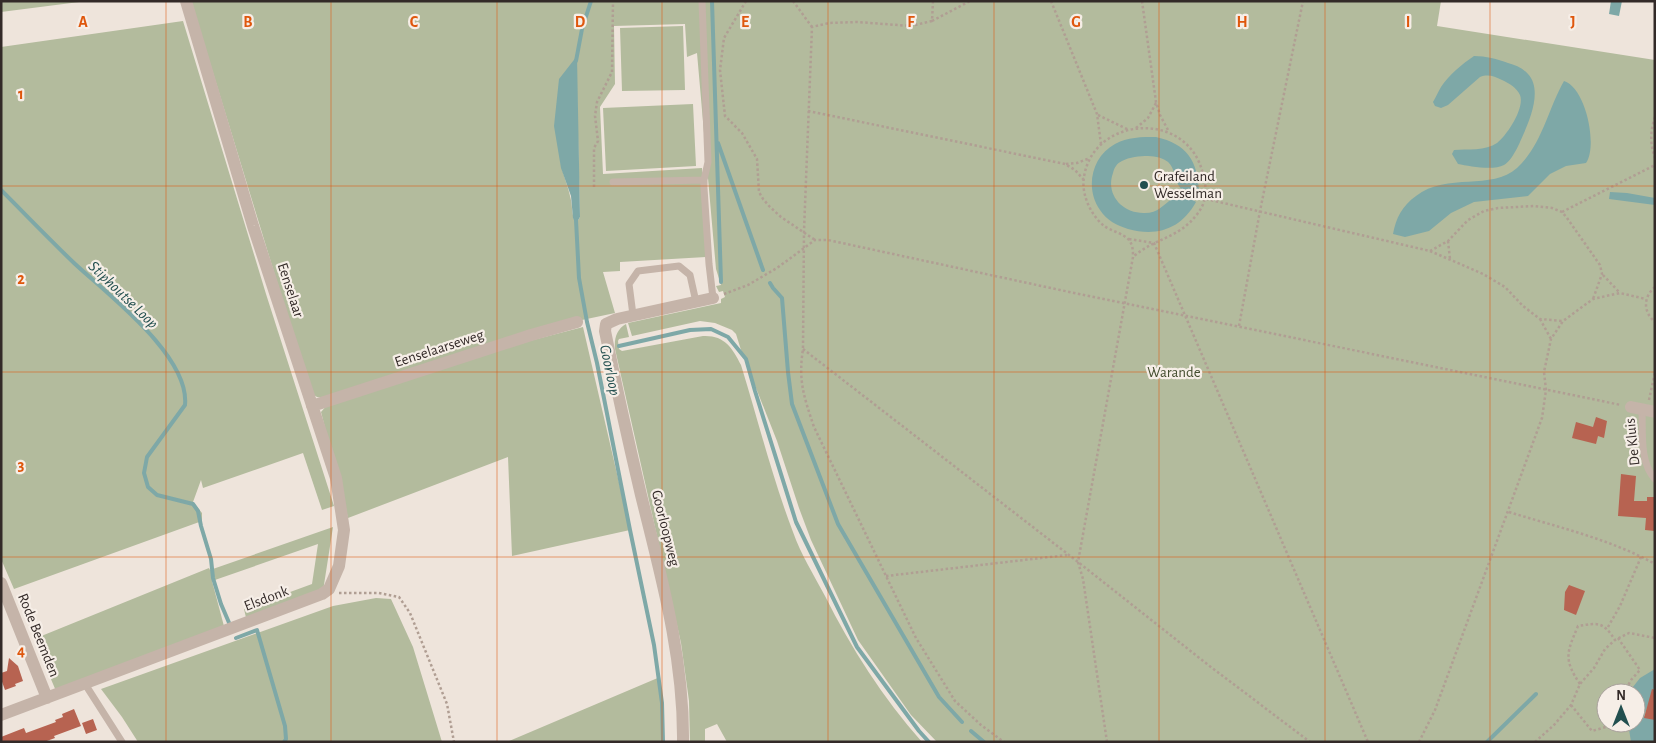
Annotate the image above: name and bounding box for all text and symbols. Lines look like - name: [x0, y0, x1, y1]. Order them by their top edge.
- text: A: [78, 14, 88, 30]
- text: B: [243, 14, 253, 30]
- text: C: [410, 14, 419, 30]
- text: D: [575, 14, 586, 30]
- text: E: [741, 14, 749, 30]
- text: F: [907, 14, 915, 30]
- text: G: [1071, 14, 1081, 30]
- text: H: [1236, 14, 1248, 30]
- text: I: [1406, 14, 1410, 30]
- text: J: [1570, 14, 1576, 30]
- text: 1: [18, 86, 24, 102]
- place label: Grafeiland Wesselman: [1154, 169, 1222, 201]
- marker: Grafeiland Wesselman: [1138, 179, 1150, 191]
- water label: Stiphoutse Loop: [85, 258, 161, 332]
- street label: Eenselaar: [275, 261, 306, 319]
- text: 2: [17, 271, 25, 287]
- street label: Eenselaarseweg: [393, 327, 486, 370]
- water label: Goorloop: [596, 343, 623, 397]
- park label: Warande: [1147, 365, 1201, 380]
- street label: De Kluis: [1623, 417, 1642, 467]
- text: 3: [18, 457, 25, 473]
- street label: Goorloopweg: [649, 488, 682, 568]
- street label: Elsdonk: [242, 583, 290, 614]
- street label: Rode Beemden: [15, 591, 62, 679]
- text: 4: [17, 643, 25, 659]
- north arrow: [1596, 683, 1646, 733]
- text: N: [1616, 689, 1626, 703]

